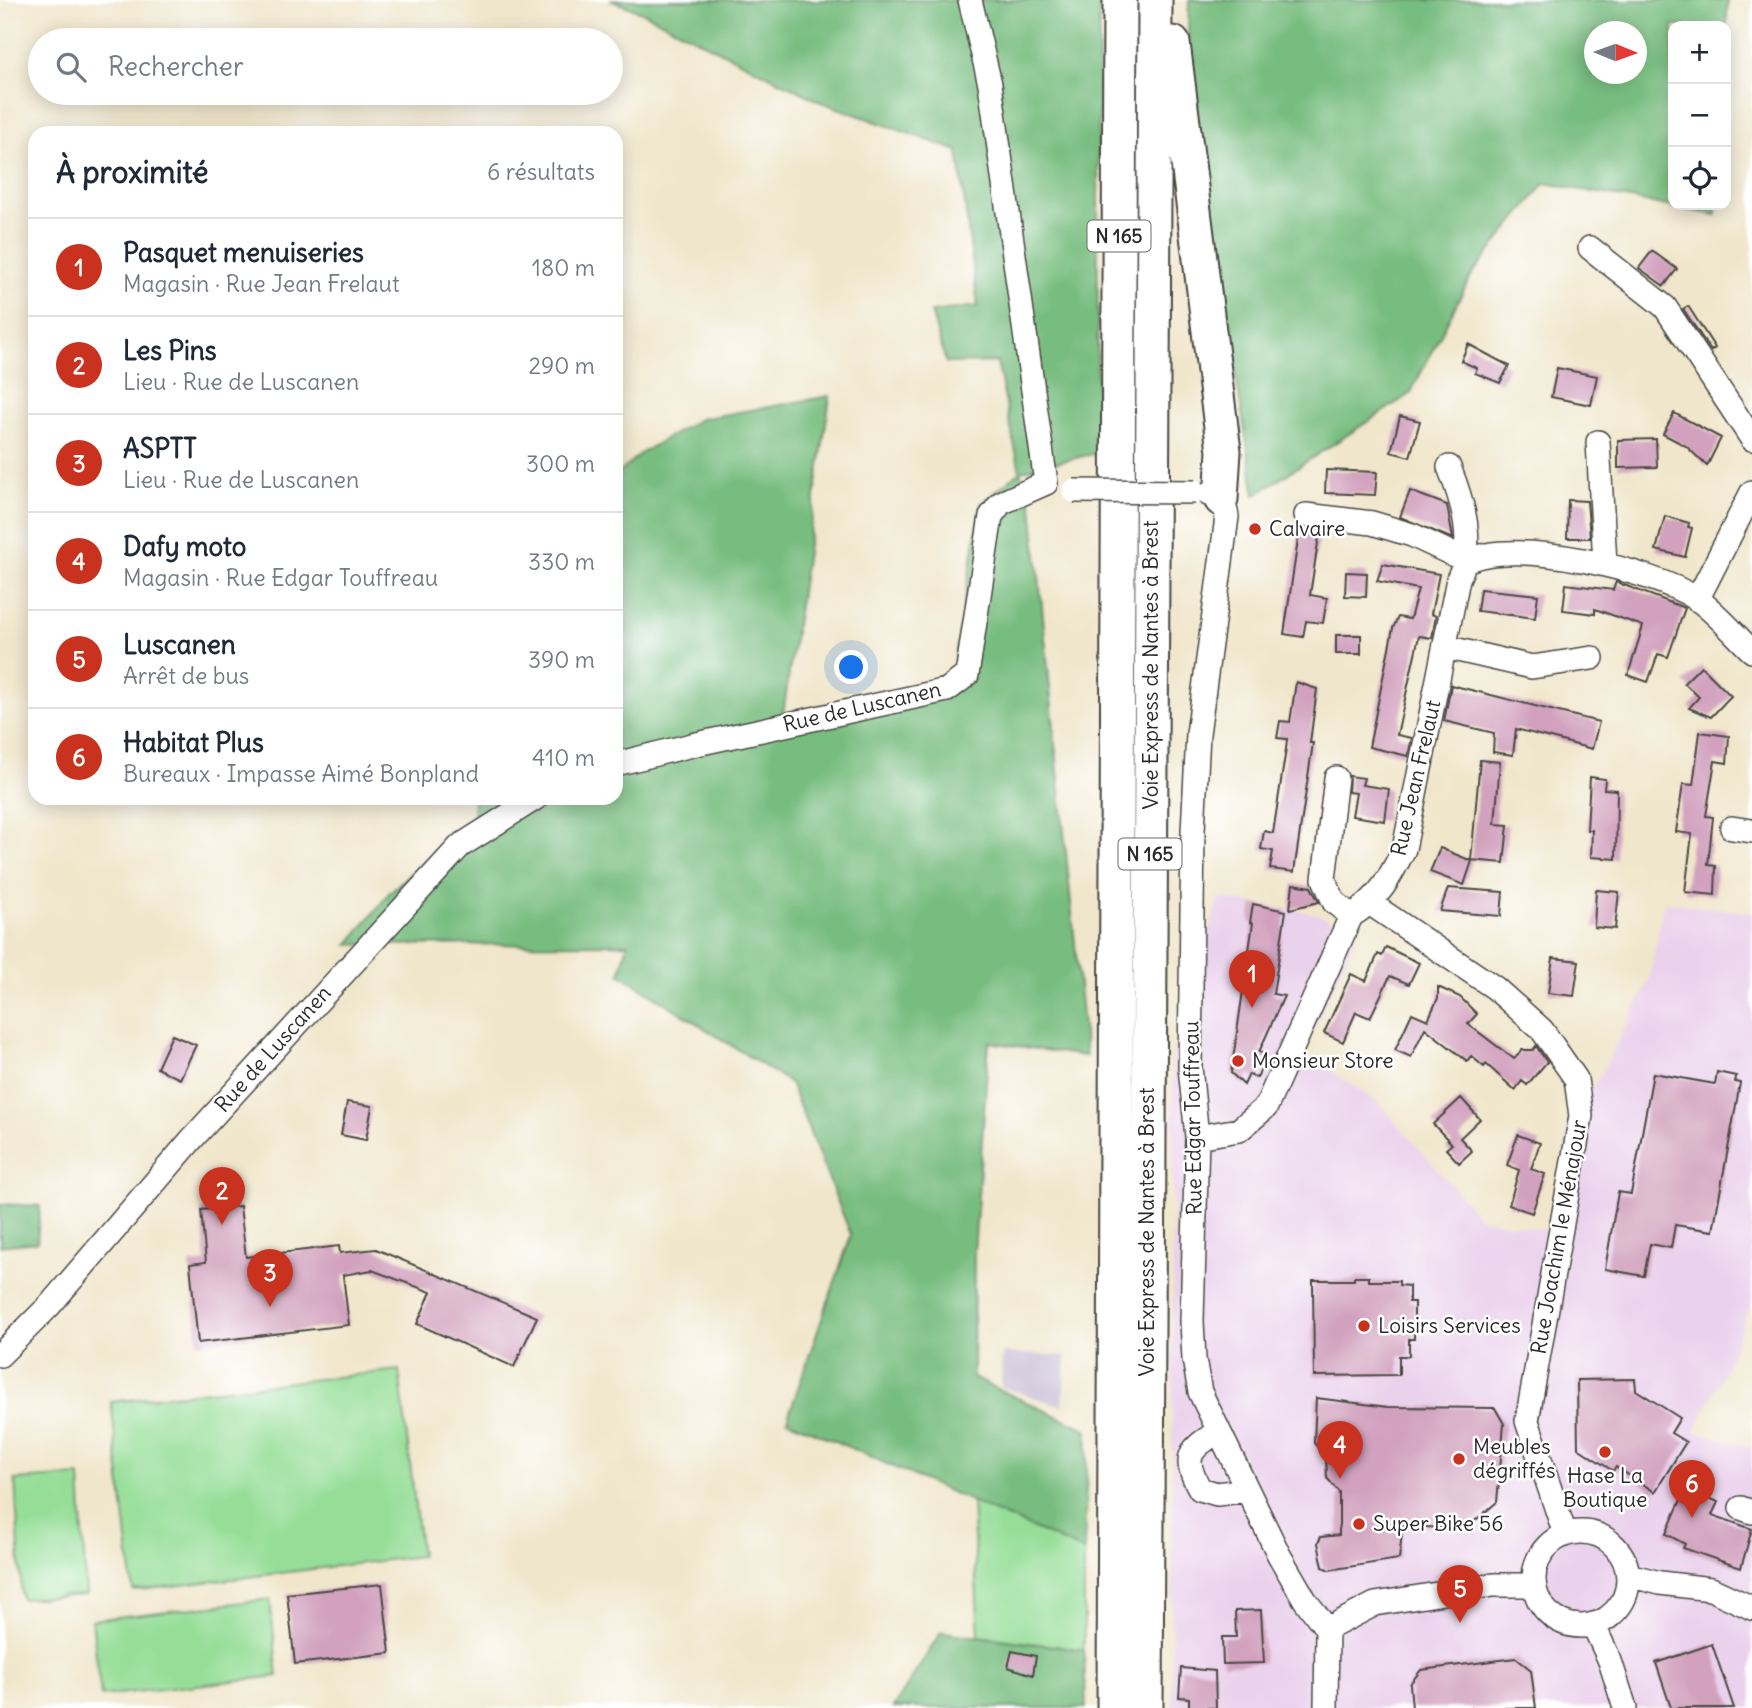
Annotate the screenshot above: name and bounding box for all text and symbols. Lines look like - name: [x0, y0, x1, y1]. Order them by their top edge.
- north arrow: [1584, 21, 1647, 84]
- map controls: [1668, 21, 1731, 210]
- button: +: [1668, 21, 1731, 84]
- search box: [28, 28, 623, 105]
- icon: search: [52, 48, 90, 86]
- text: Rechercher: [108, 50, 244, 83]
- button: −: [1668, 84, 1731, 147]
- button: locate: [1668, 147, 1731, 210]
- text: À proximité: [56, 153, 208, 191]
- text: 6 résultats: [487, 157, 595, 186]
- road number: N 165: [1088, 220, 1150, 252]
- text: Pasquet menuiseries: [123, 236, 364, 269]
- text: 1: [74, 253, 84, 282]
- text: 180 m: [532, 253, 595, 282]
- text: Magasin · Rue Jean Frelaut: [123, 269, 400, 298]
- text: Les Pins: [123, 334, 217, 367]
- text: 2: [73, 351, 85, 380]
- text: 290 m: [528, 351, 595, 380]
- text: Lieu · Rue de Luscanen: [123, 367, 359, 396]
- text: ASPTT: [123, 432, 197, 465]
- text: 3: [72, 449, 86, 478]
- text: 300 m: [526, 449, 595, 478]
- text: Lieu · Rue de Luscanen: [123, 465, 359, 494]
- place label: Calvaire: [1269, 515, 1345, 542]
- street label: Voie Express de Nantes à Brest: [1137, 520, 1164, 810]
- marker: Calvaire: [1247, 521, 1263, 537]
- text: Dafy moto: [123, 530, 246, 563]
- text: 4: [72, 547, 86, 576]
- text: 330 m: [528, 547, 595, 576]
- text: Magasin · Rue Edgar Touffreau: [123, 563, 438, 592]
- text: Luscanen: [123, 628, 236, 661]
- text: 5: [72, 645, 86, 674]
- text: 390 m: [528, 645, 595, 674]
- your location: [834, 650, 868, 684]
- text: Arrêt de bus: [123, 661, 249, 690]
- street label: Rue de Luscanen: [780, 675, 944, 738]
- street label: Rue Jean Frelaut: [1384, 697, 1447, 858]
- text: Habitat Plus: [123, 726, 264, 759]
- text: 6: [72, 743, 86, 772]
- text: 410 m: [532, 743, 595, 772]
- text: Bureaux · Impasse Aimé Bonpland: [123, 759, 479, 788]
- road number: N 165: [1118, 838, 1182, 870]
- pin: 1: [1229, 950, 1275, 1008]
- street label: Rue de Luscanen: [209, 980, 337, 1118]
- street label: Rue Edgar Touffreau: [1177, 1021, 1208, 1215]
- place label: Monsieur Store: [1252, 1047, 1394, 1074]
- marker: Monsieur Store: [1230, 1053, 1246, 1069]
- street label: Voie Express de Nantes à Brest: [1133, 1087, 1160, 1377]
- street label: Rue Joachim le Ménajour: [1525, 1117, 1593, 1356]
- pin: 2: [199, 1167, 245, 1225]
- pin: 3: [247, 1249, 293, 1307]
- place label: Loisirs Services: [1378, 1312, 1521, 1339]
- marker: Loisirs Services: [1356, 1318, 1372, 1334]
- pin: 4: [1317, 1421, 1363, 1479]
- place label: Meubles dégriffés: [1473, 1433, 1556, 1484]
- marker: Hase La Boutique: [1597, 1444, 1613, 1460]
- marker: Meubles dégriffés: [1451, 1451, 1467, 1467]
- pin: 6: [1669, 1460, 1715, 1518]
- place label: Hase La Boutique: [1563, 1462, 1647, 1513]
- place label: Super Bike 56: [1373, 1510, 1503, 1537]
- marker: Super Bike 56: [1351, 1516, 1367, 1532]
- pin: 5: [1437, 1565, 1483, 1623]

